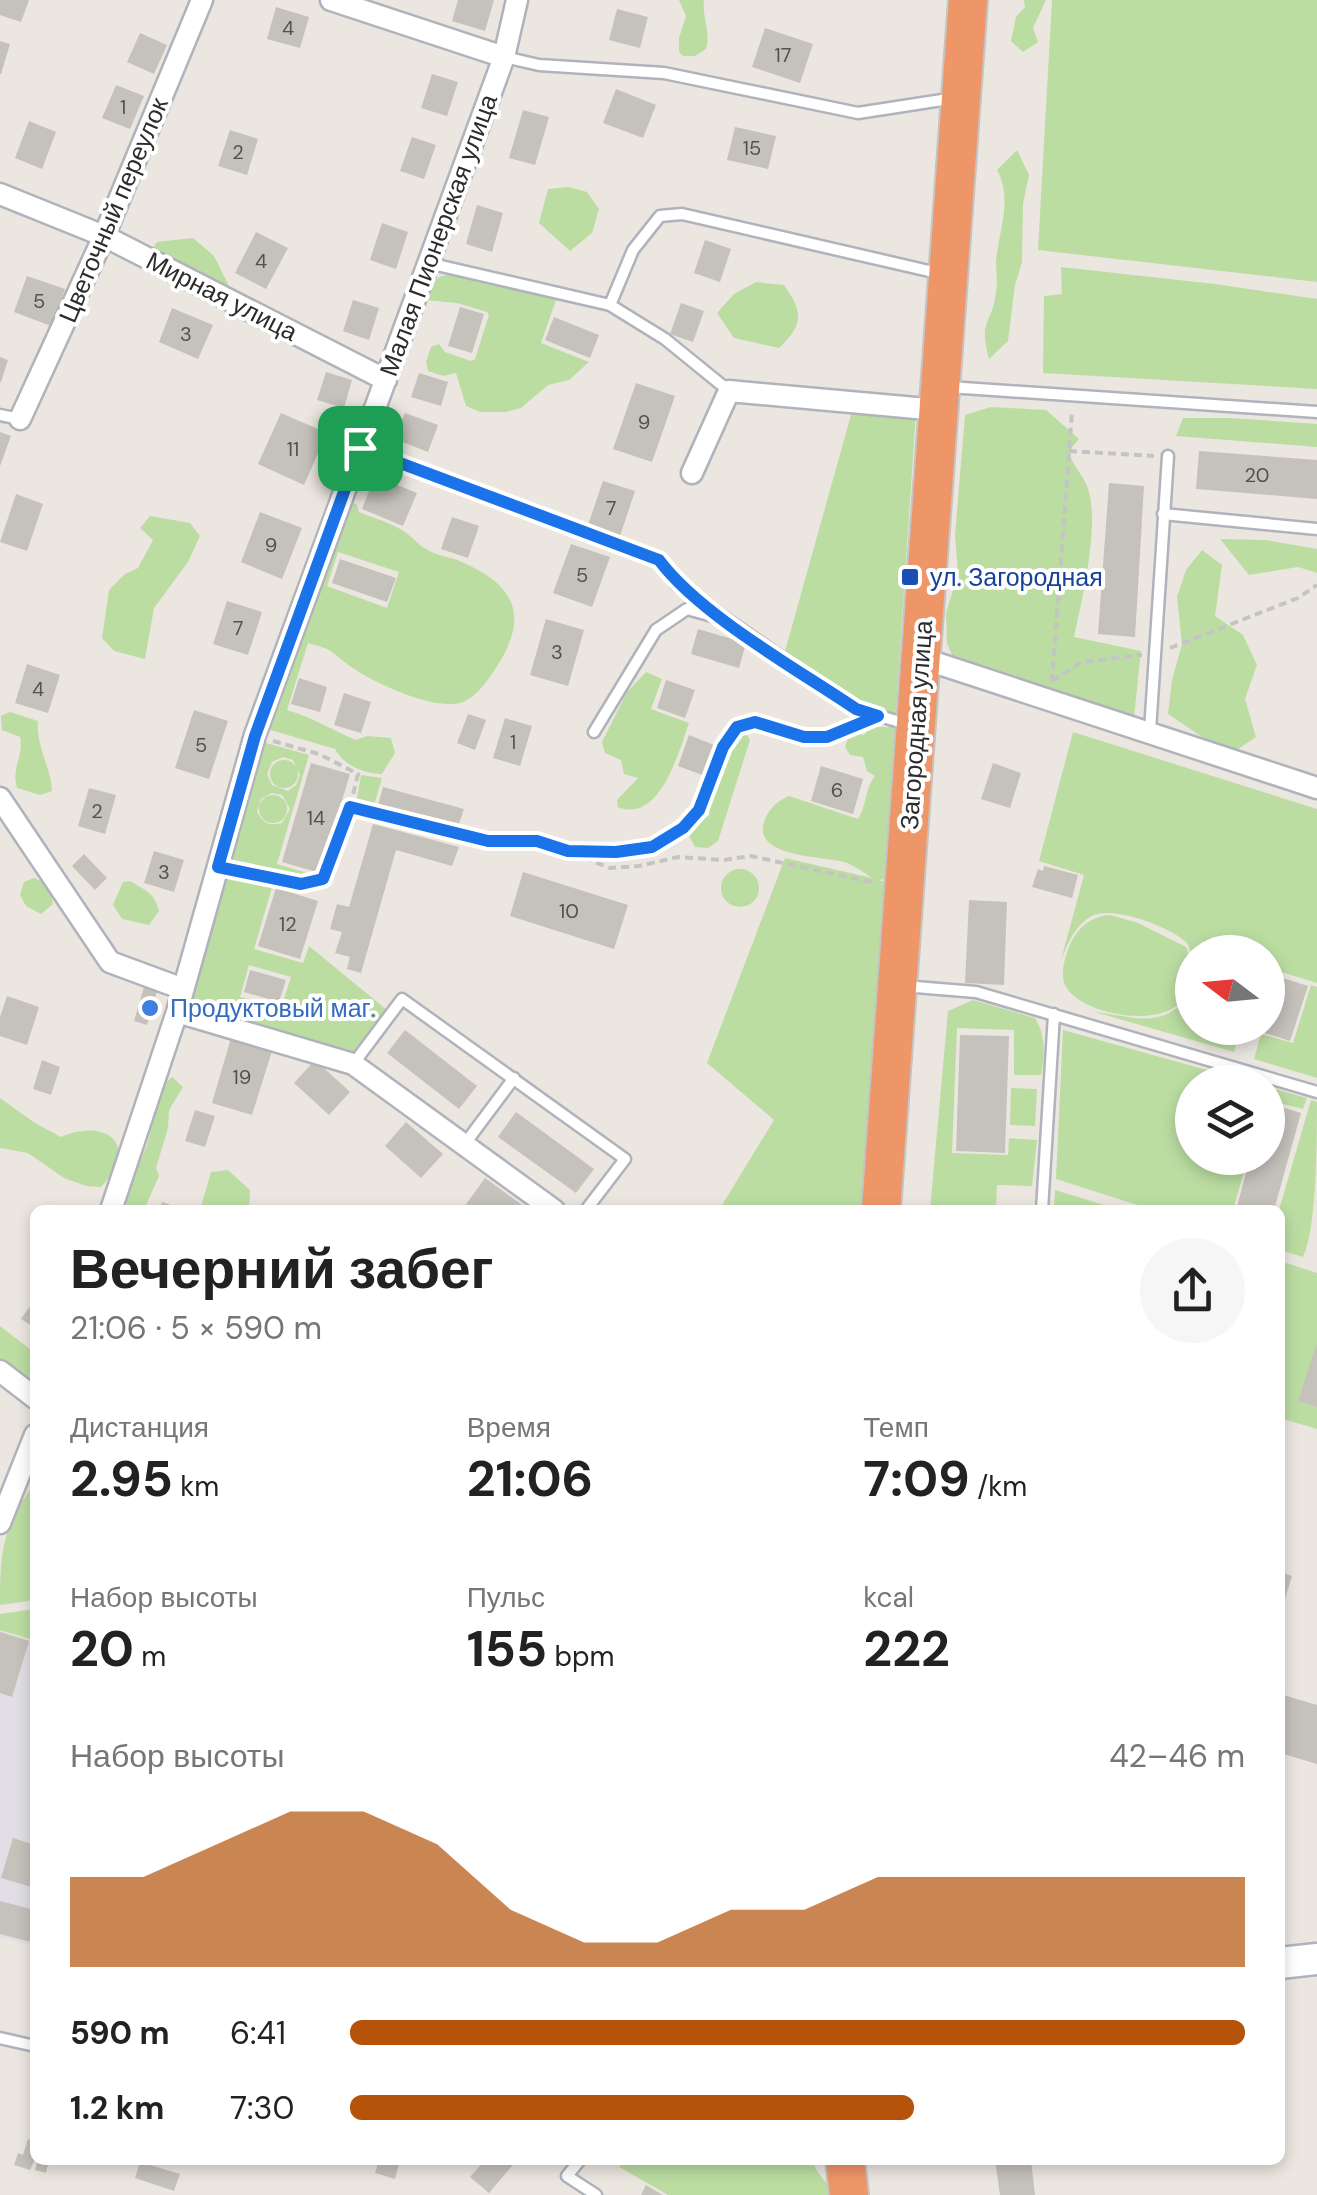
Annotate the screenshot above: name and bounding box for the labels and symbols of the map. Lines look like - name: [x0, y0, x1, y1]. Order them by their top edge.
- house number: 4: [282, 15, 294, 41]
- house number: 17: [775, 42, 791, 68]
- street label: Малая Пионерская улица: [372, 89, 505, 381]
- street label: Цветочный переулок: [51, 92, 176, 328]
- house number: 1: [120, 94, 126, 120]
- house number: 15: [743, 135, 761, 161]
- house number: 2: [232, 139, 244, 165]
- street label: Мирная улица: [141, 244, 303, 349]
- house number: 4: [255, 248, 267, 274]
- house number: 5: [33, 288, 45, 314]
- house number: 3: [180, 321, 192, 347]
- pin: [318, 406, 403, 491]
- house number: 9: [638, 409, 650, 435]
- house number: 11: [287, 436, 299, 462]
- house number: 20: [1245, 462, 1270, 488]
- house number: 7: [606, 495, 616, 521]
- house number: 9: [265, 532, 277, 558]
- place label: ул. Загородная: [930, 561, 1103, 594]
- house number: 5: [576, 562, 588, 588]
- marker: ул. Загородная: [899, 566, 921, 588]
- house number: 7: [233, 615, 243, 641]
- street label: Загородная улица: [893, 619, 940, 831]
- house number: 3: [551, 639, 563, 665]
- house number: 4: [32, 676, 44, 702]
- house number: 1: [510, 729, 516, 755]
- house number: 5: [195, 732, 207, 758]
- house number: 6: [831, 777, 843, 803]
- house number: 2: [91, 798, 103, 824]
- house number: 14: [307, 805, 325, 831]
- house number: 3: [158, 859, 170, 885]
- house number: 10: [559, 898, 579, 924]
- house number: 12: [279, 911, 297, 937]
- north arrow: [1175, 935, 1285, 1045]
- place label: Продуктовый маг.: [170, 992, 376, 1025]
- marker: Продуктовый маг.: [139, 997, 161, 1019]
- house number: 19: [233, 1064, 251, 1090]

